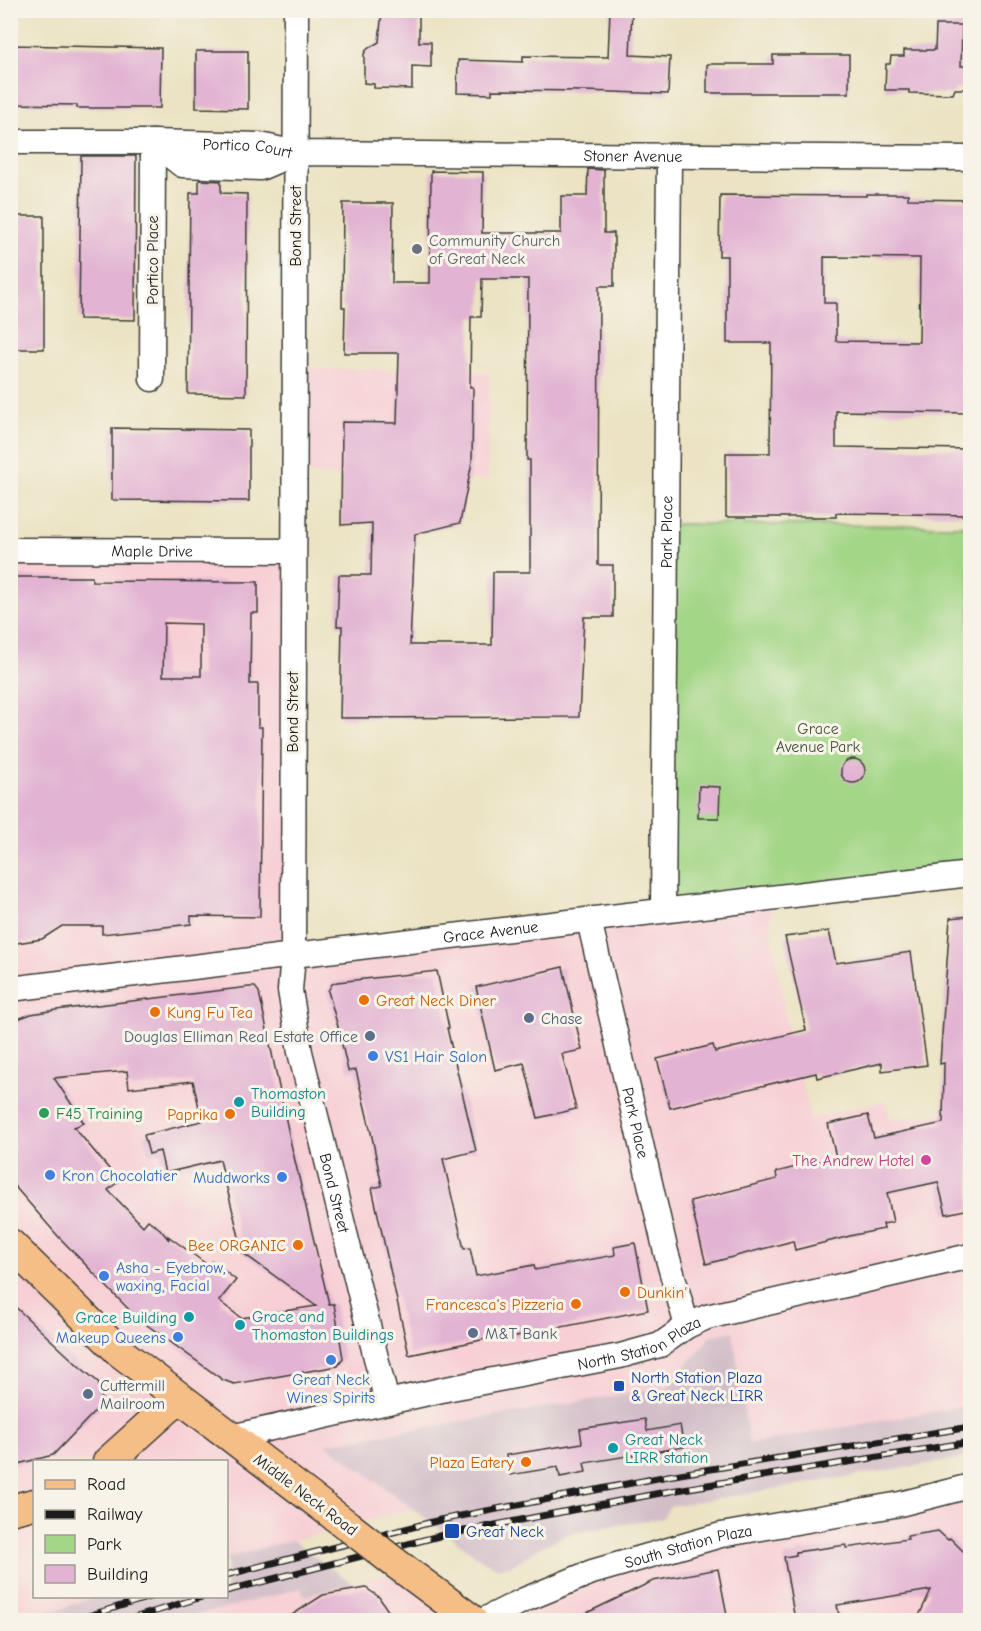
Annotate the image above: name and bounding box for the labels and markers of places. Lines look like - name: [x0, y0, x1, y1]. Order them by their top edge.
- place label: Community Church of Great Neck: [429, 232, 560, 268]
- marker: Community Church of Great Neck: [410, 242, 424, 256]
- place label: Great Neck Diner: [376, 992, 497, 1010]
- marker: Great Neck Diner: [357, 993, 371, 1007]
- place label: Kung Fu Tea: [167, 1004, 253, 1022]
- marker: Kung Fu Tea: [148, 1005, 162, 1019]
- place label: Chase: [541, 1010, 582, 1028]
- marker: Chase: [522, 1011, 536, 1025]
- place label: Douglas Elliman Real Estate Office: [124, 1028, 358, 1046]
- marker: Douglas Elliman Real Estate Office: [363, 1029, 377, 1043]
- place label: VS1 Hair Salon: [385, 1048, 487, 1066]
- marker: VS1 Hair Salon: [366, 1049, 380, 1063]
- place label: Thomaston Building: [251, 1085, 326, 1121]
- marker: Thomaston Building: [232, 1095, 246, 1109]
- place label: F45 Training: [56, 1105, 143, 1123]
- marker: F45 Training: [37, 1106, 51, 1120]
- place label: Paprika: [167, 1106, 218, 1124]
- marker: Paprika: [223, 1107, 237, 1121]
- place label: The Andrew Hotel: [793, 1152, 914, 1170]
- marker: The Andrew Hotel: [919, 1153, 933, 1167]
- place label: Kron Chocolatier: [62, 1167, 178, 1185]
- marker: Kron Chocolatier: [43, 1168, 57, 1182]
- place label: Muddworks: [193, 1169, 270, 1187]
- marker: Muddworks: [275, 1170, 289, 1184]
- place label: Bee ORGANIC: [188, 1237, 286, 1255]
- marker: Bee ORGANIC: [291, 1238, 305, 1252]
- place label: Asha - Eyebrow, waxing, Facial: [116, 1259, 226, 1295]
- marker: Asha - Eyebrow, waxing, Facial: [97, 1269, 111, 1283]
- place label: Dunkin': [637, 1284, 687, 1302]
- marker: Dunkin': [618, 1285, 632, 1299]
- place label: Francesca's Pizzeria: [426, 1296, 564, 1314]
- marker: Francesca's Pizzeria: [569, 1297, 583, 1311]
- place label: Grace and Thomaston Buildings: [252, 1308, 394, 1344]
- place label: Grace Building: [75, 1309, 177, 1327]
- marker: Grace Building: [182, 1310, 196, 1324]
- marker: Grace and Thomaston Buildings: [233, 1318, 247, 1332]
- place label: M&T Bank: [485, 1325, 557, 1343]
- marker: M&T Bank: [466, 1326, 480, 1340]
- place label: Makeup Queens: [56, 1329, 166, 1347]
- marker: Makeup Queens: [171, 1330, 185, 1344]
- marker: Great Neck Wines Spirits: [324, 1353, 338, 1367]
- place label: North Station Plaza & Great Neck LIRR: [631, 1369, 763, 1405]
- place label: Great Neck Wines Spirits: [287, 1371, 376, 1407]
- place label: Cuttermill Mailroom: [100, 1377, 165, 1413]
- marker: North Station Plaza & Great Neck LIRR: [612, 1379, 626, 1393]
- marker: Cuttermill Mailroom: [81, 1387, 95, 1401]
- place label: Great Neck LIRR station: [625, 1431, 708, 1467]
- marker: Great Neck LIRR station: [606, 1441, 620, 1455]
- place label: Plaza Eatery: [430, 1454, 515, 1472]
- marker: Plaza Eatery: [519, 1455, 533, 1469]
- marker: Great Neck: [443, 1522, 461, 1540]
- place label: Great Neck: [466, 1523, 544, 1541]

